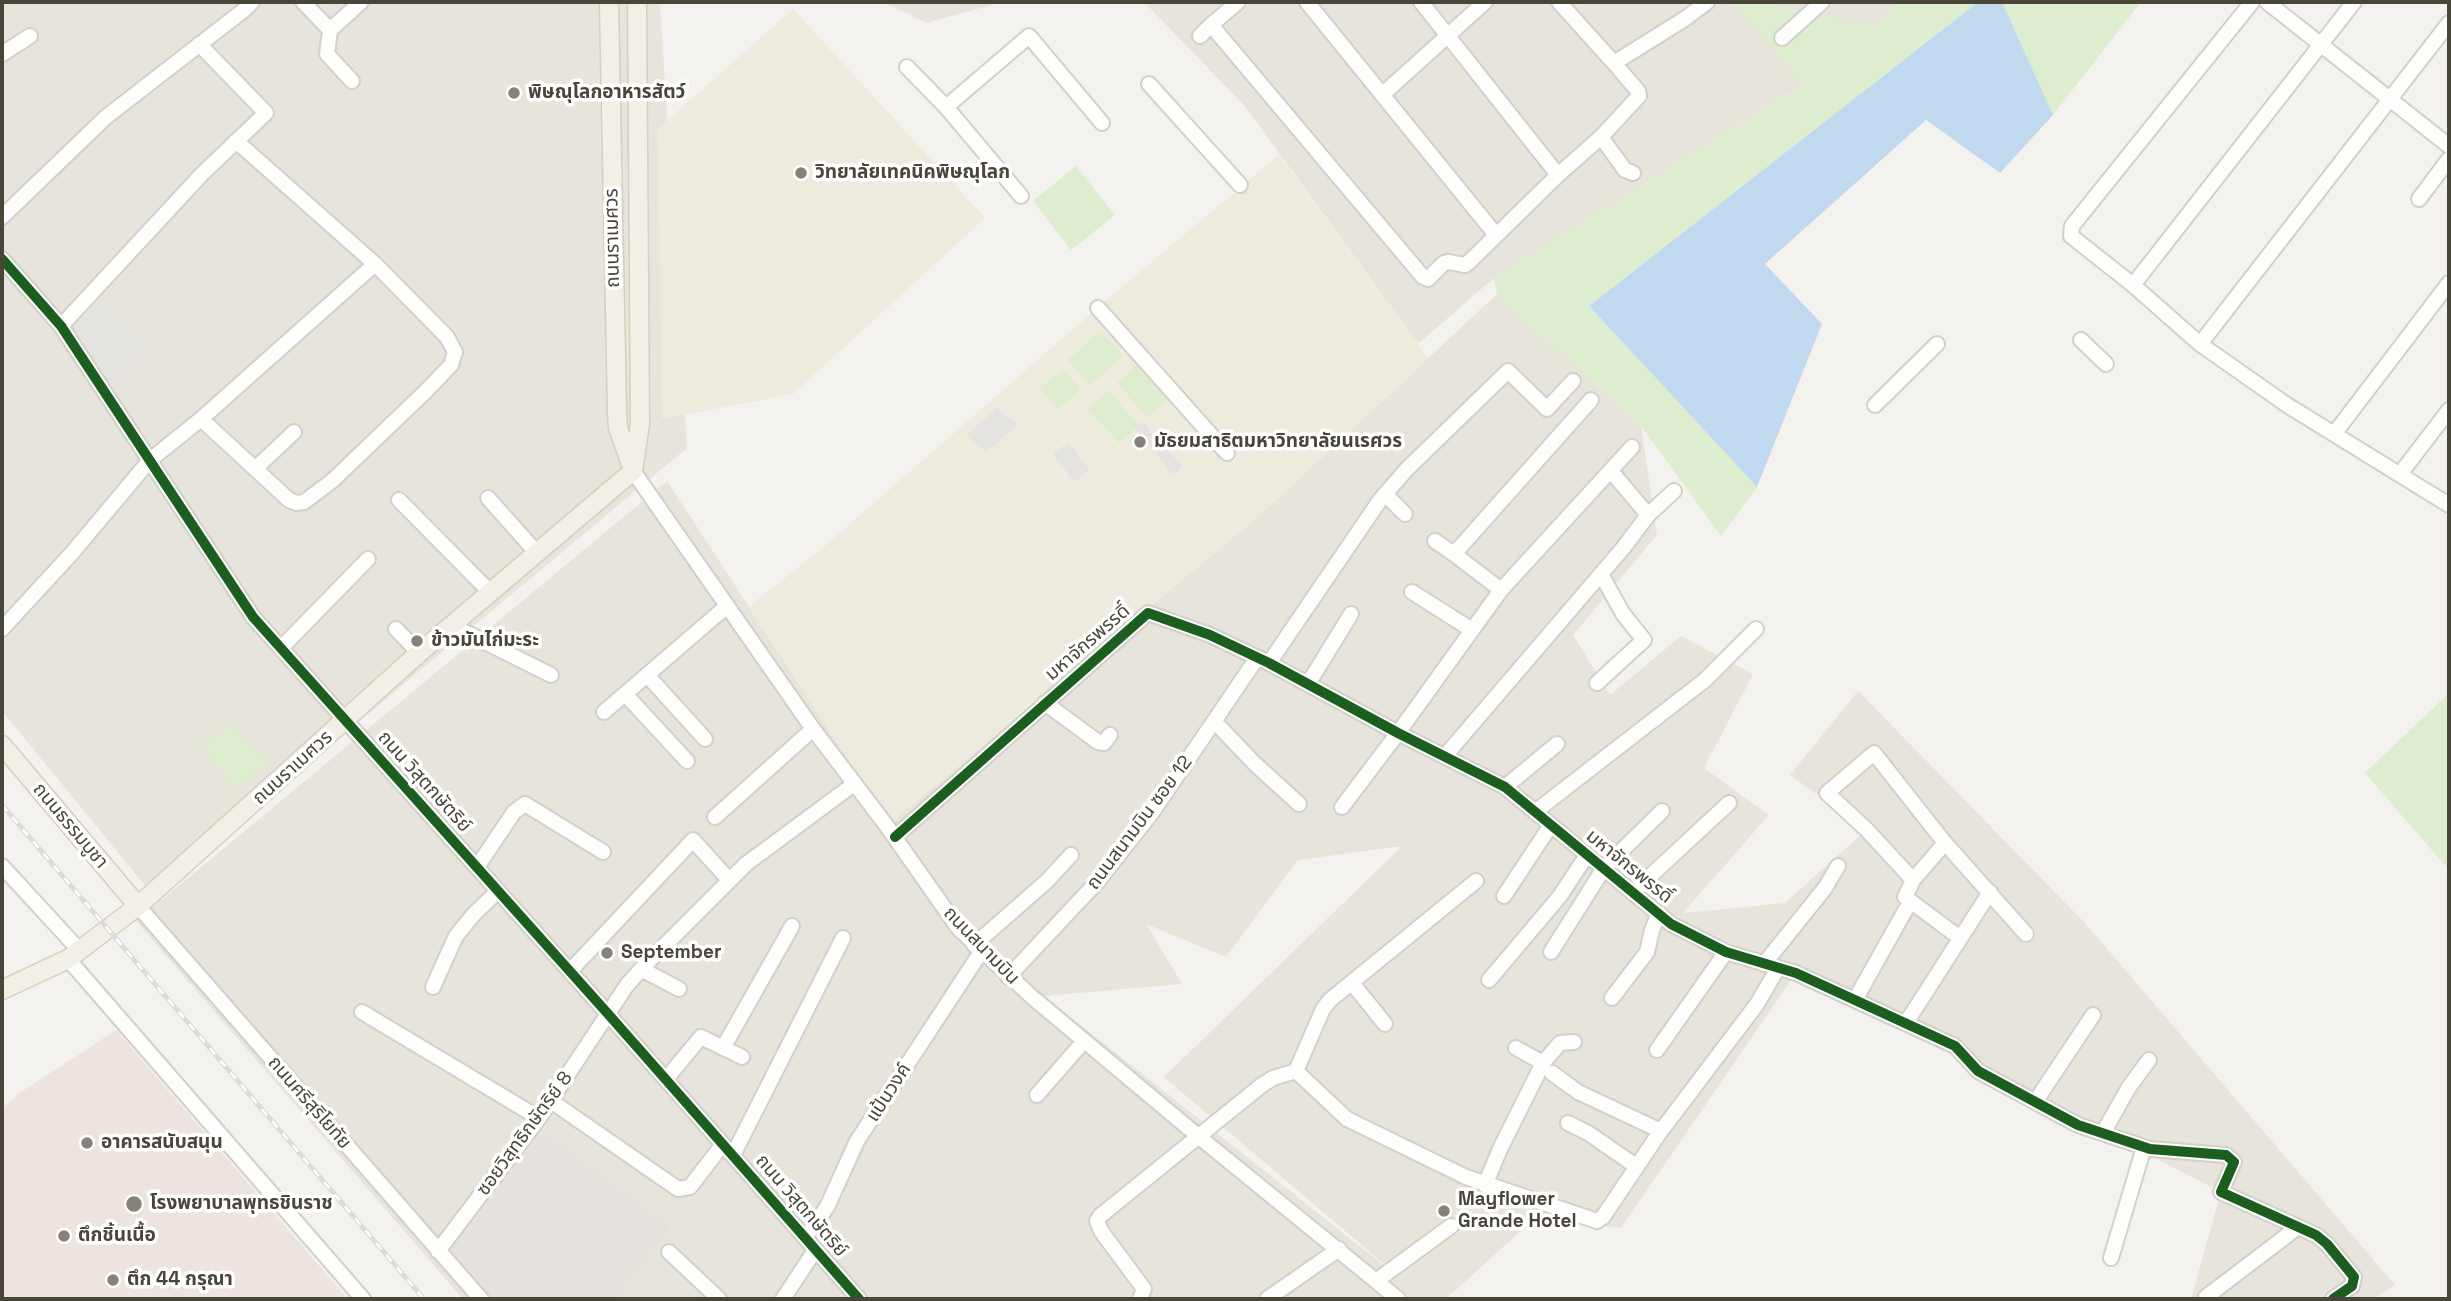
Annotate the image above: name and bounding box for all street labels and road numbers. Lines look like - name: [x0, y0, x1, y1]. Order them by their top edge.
- street label: ถนนราเมศวร: [601, 188, 625, 288]
- street label: มหาจักรพรรดิ์: [1041, 600, 1135, 686]
- street label: ถนนราเมศวร: [248, 726, 338, 810]
- street label: ถนน วิสุตกษัตริย์: [373, 727, 475, 837]
- street label: ถนนสนามบิน ซอย 12: [1082, 752, 1198, 894]
- street label: ถนนธรรมบูชา: [28, 778, 112, 874]
- street label: มหาจักรพรรดิ์: [1581, 825, 1677, 909]
- street label: ถนนสนามบิน: [938, 902, 1024, 990]
- street label: ถนนศรีสุริโยทัย: [263, 1052, 355, 1154]
- street label: แป้นวงค์: [862, 1060, 916, 1126]
- street label: ซอยวิสุทธิกษัตริย์ 8: [472, 1068, 578, 1200]
- street label: ถนน วิสุตกษัตริย์: [750, 1150, 852, 1262]

